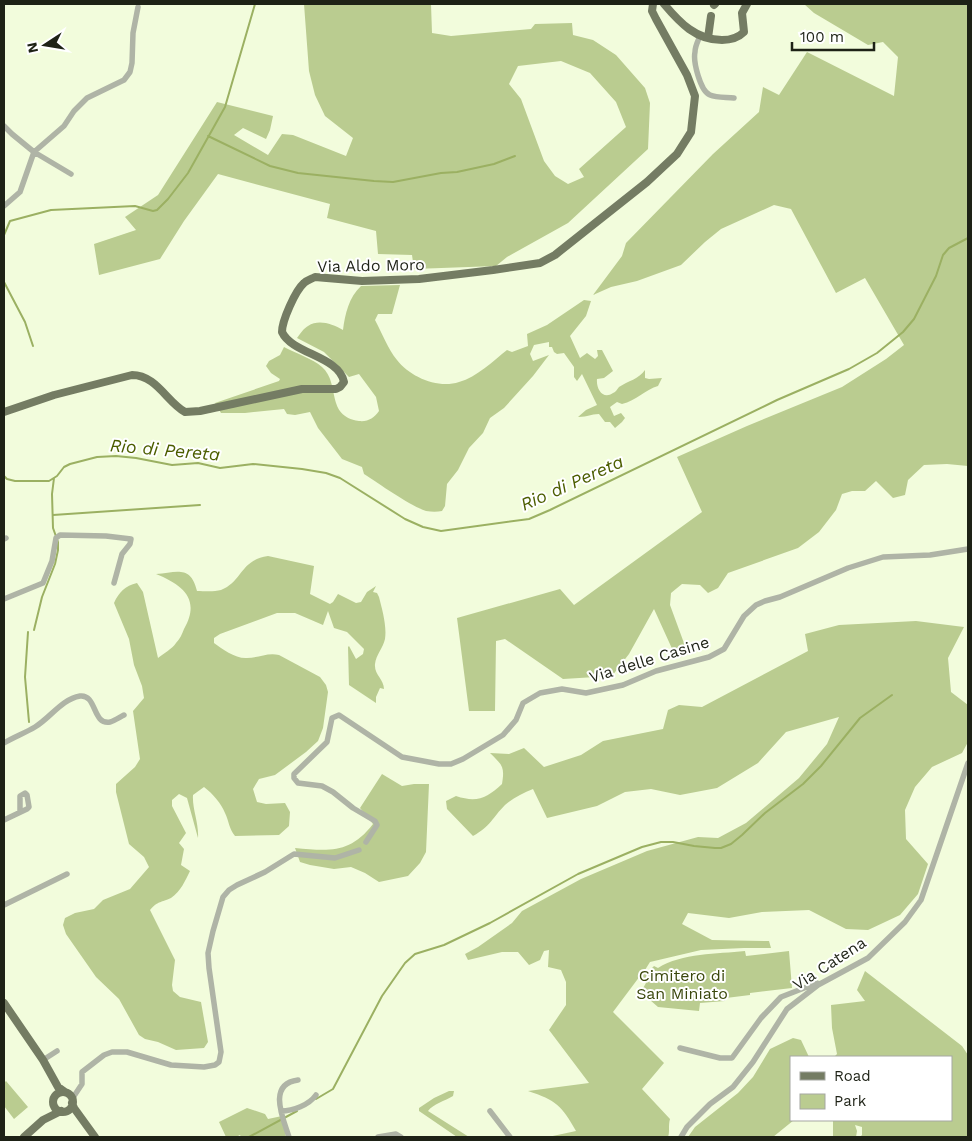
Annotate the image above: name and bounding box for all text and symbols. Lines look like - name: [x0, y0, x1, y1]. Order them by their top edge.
- north arrow: [20, 20, 70, 70]
- scale bar: [792, 20, 874, 52]
- text: 100 m: [800, 28, 844, 46]
- text: N: [23, 41, 41, 54]
- street label: Via Aldo Moro: [317, 255, 425, 276]
- water label: Rio di Pereta: [109, 434, 221, 465]
- water label: Rio di Pereta: [517, 450, 627, 515]
- street label: Via delle Casine: [587, 632, 711, 687]
- street label: Via Catena: [789, 933, 869, 994]
- park label: Cimitero di San Miniato: [636, 966, 728, 1003]
- legend: [790, 1056, 952, 1121]
- text: Road: [834, 1067, 871, 1085]
- text: Park: [834, 1092, 867, 1110]

